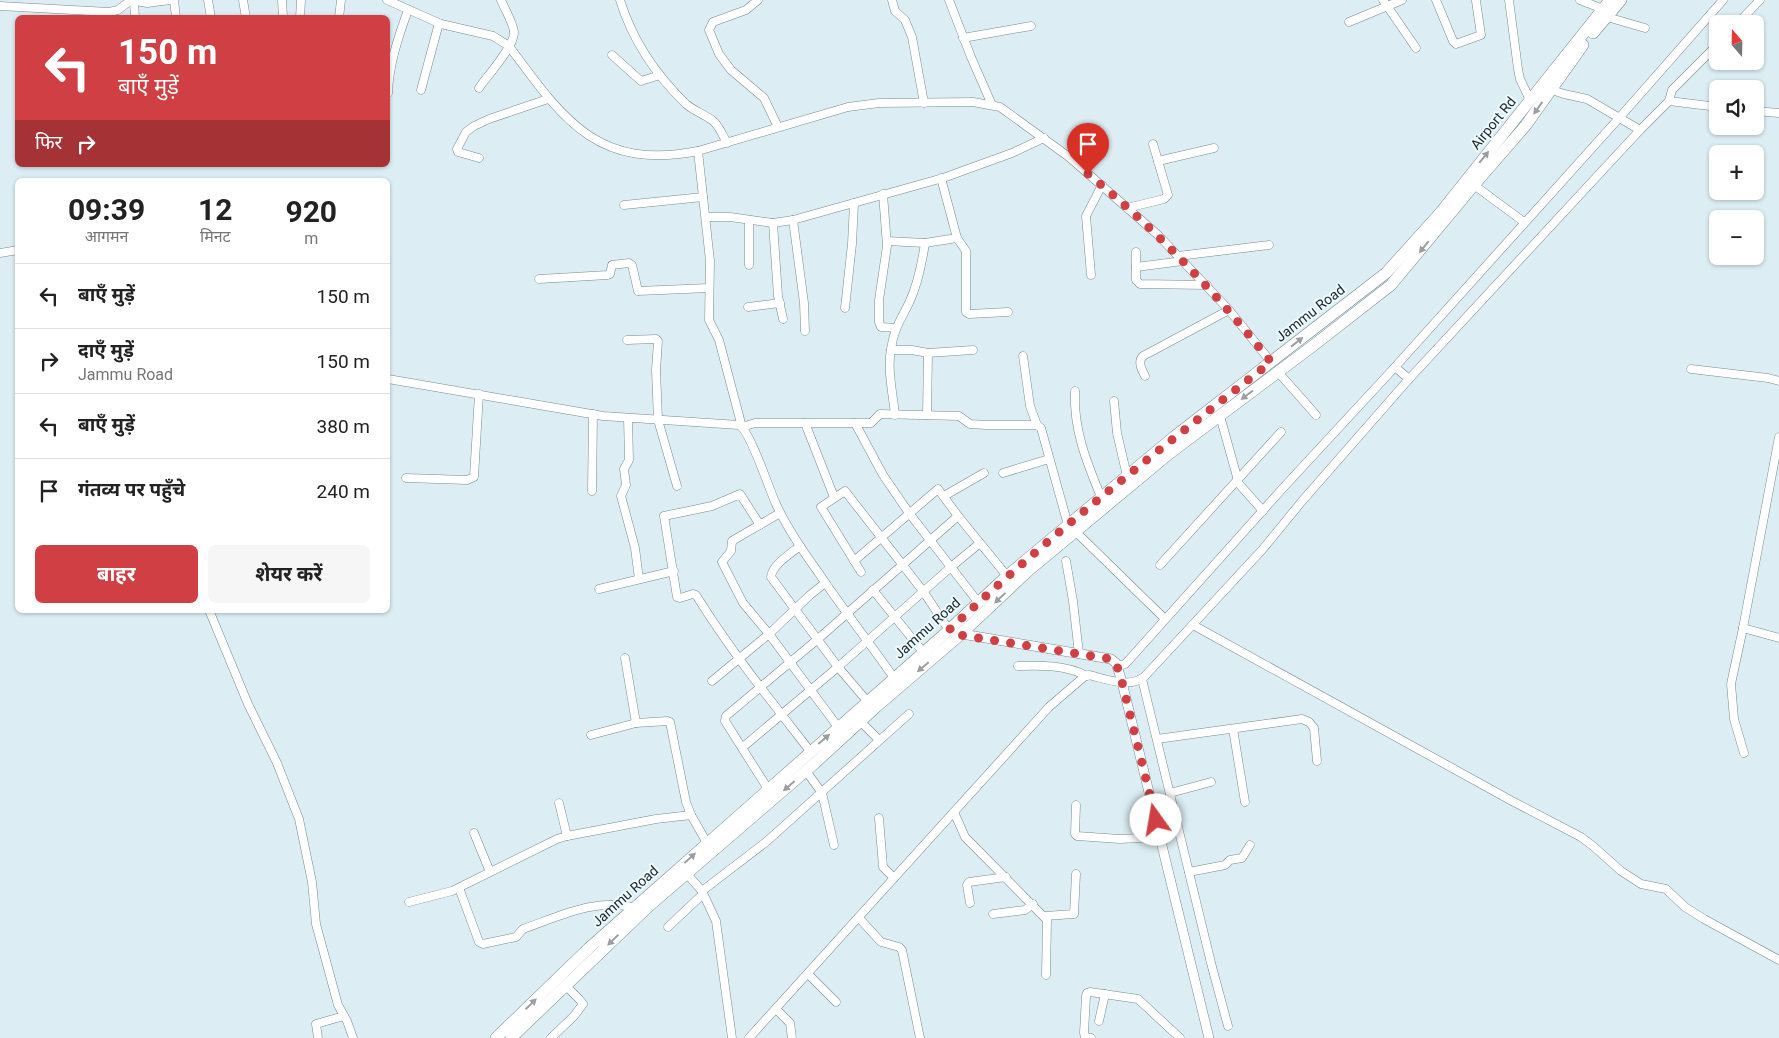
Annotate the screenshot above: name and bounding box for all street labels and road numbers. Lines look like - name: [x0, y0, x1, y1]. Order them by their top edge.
- street label: Airport Rd: [1467, 94, 1519, 152]
- street label: Jammu Road: [1272, 281, 1348, 345]
- street label: Jammu Road: [891, 594, 963, 662]
- street label: Jammu Road: [589, 862, 661, 930]

